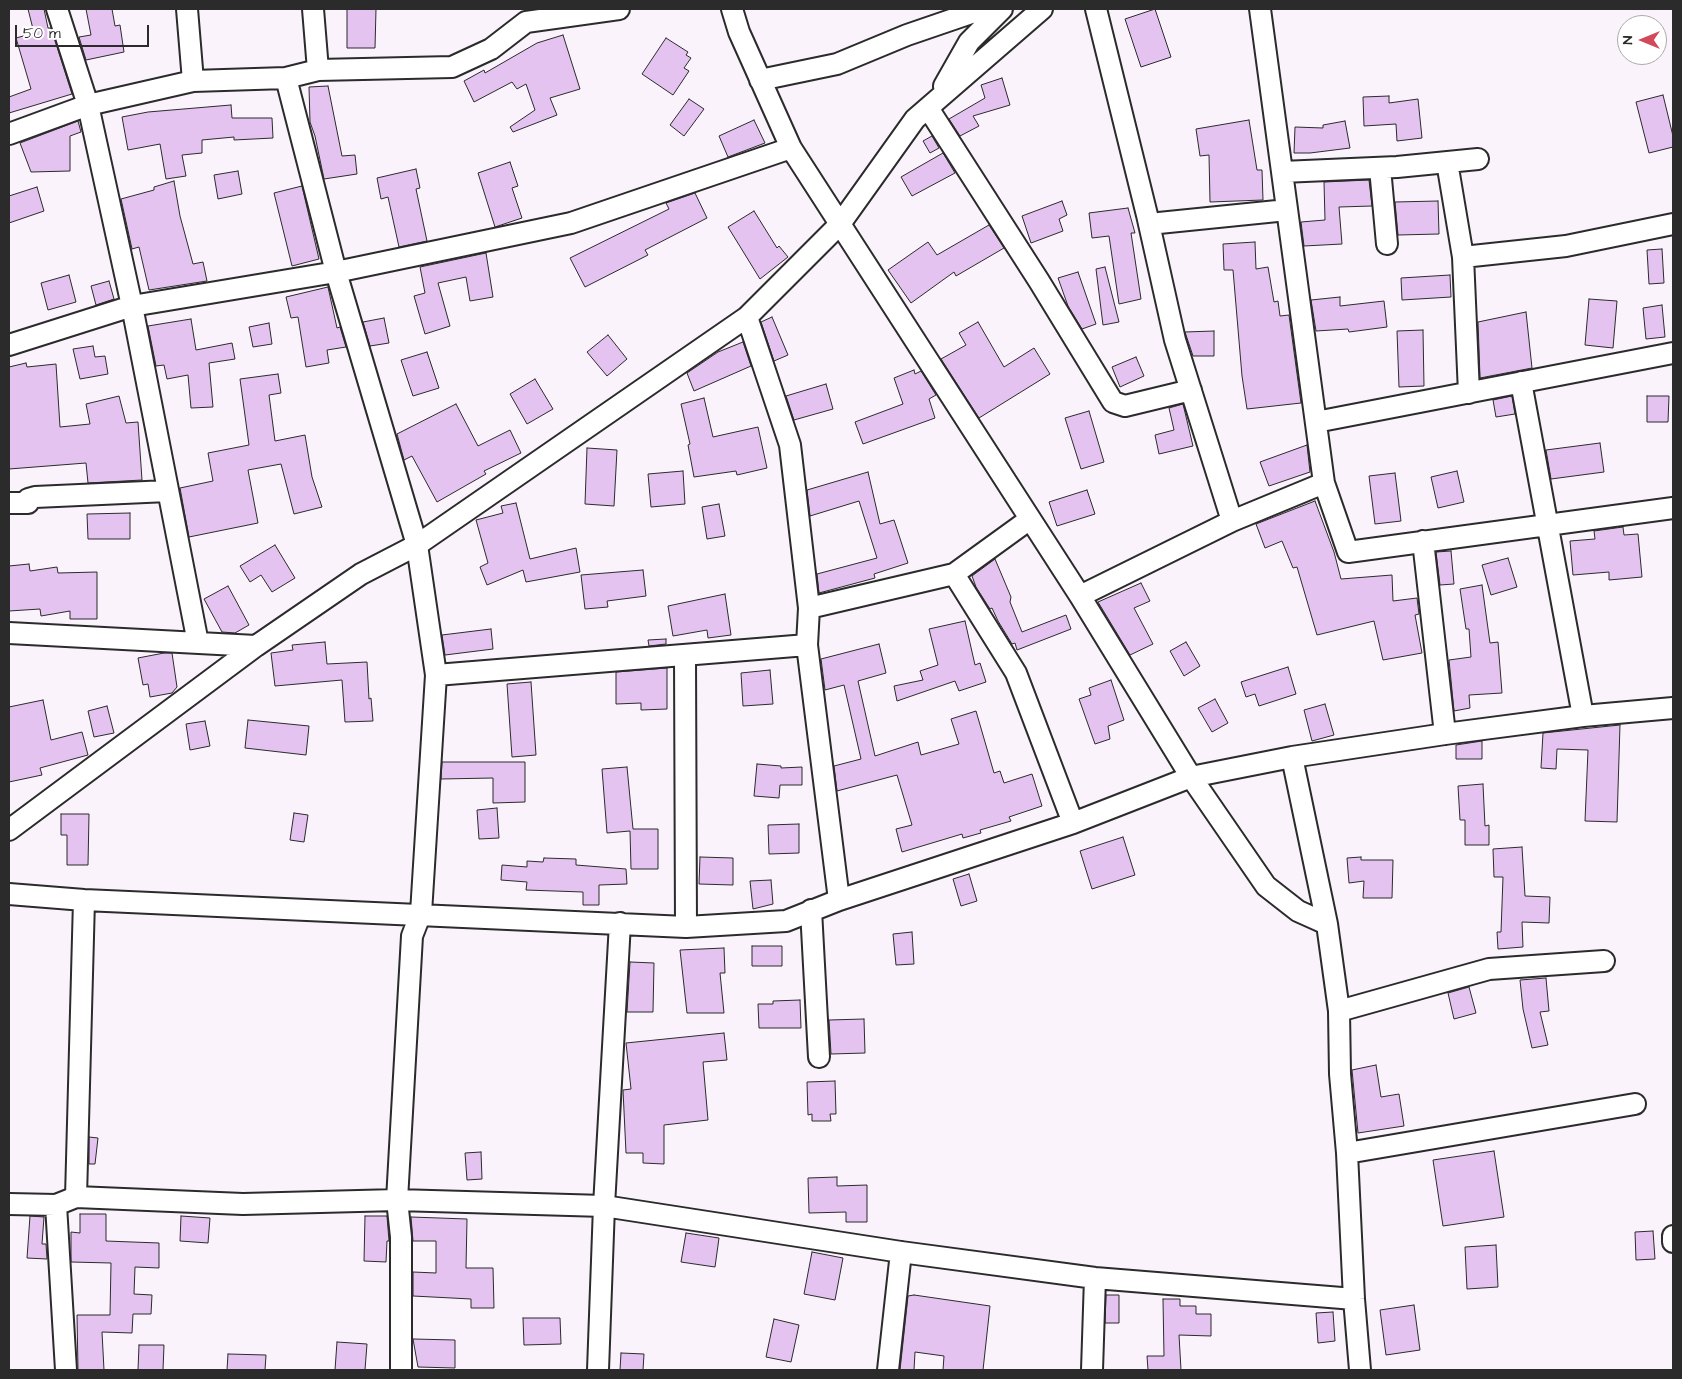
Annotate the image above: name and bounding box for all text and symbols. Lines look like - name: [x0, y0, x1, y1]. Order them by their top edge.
- scale bar: [18, 15, 151, 47]
- north arrow: [1617, 15, 1667, 65]
- text: 50 m: [23, 23, 61, 44]
- text: N: [1618, 36, 1638, 44]

